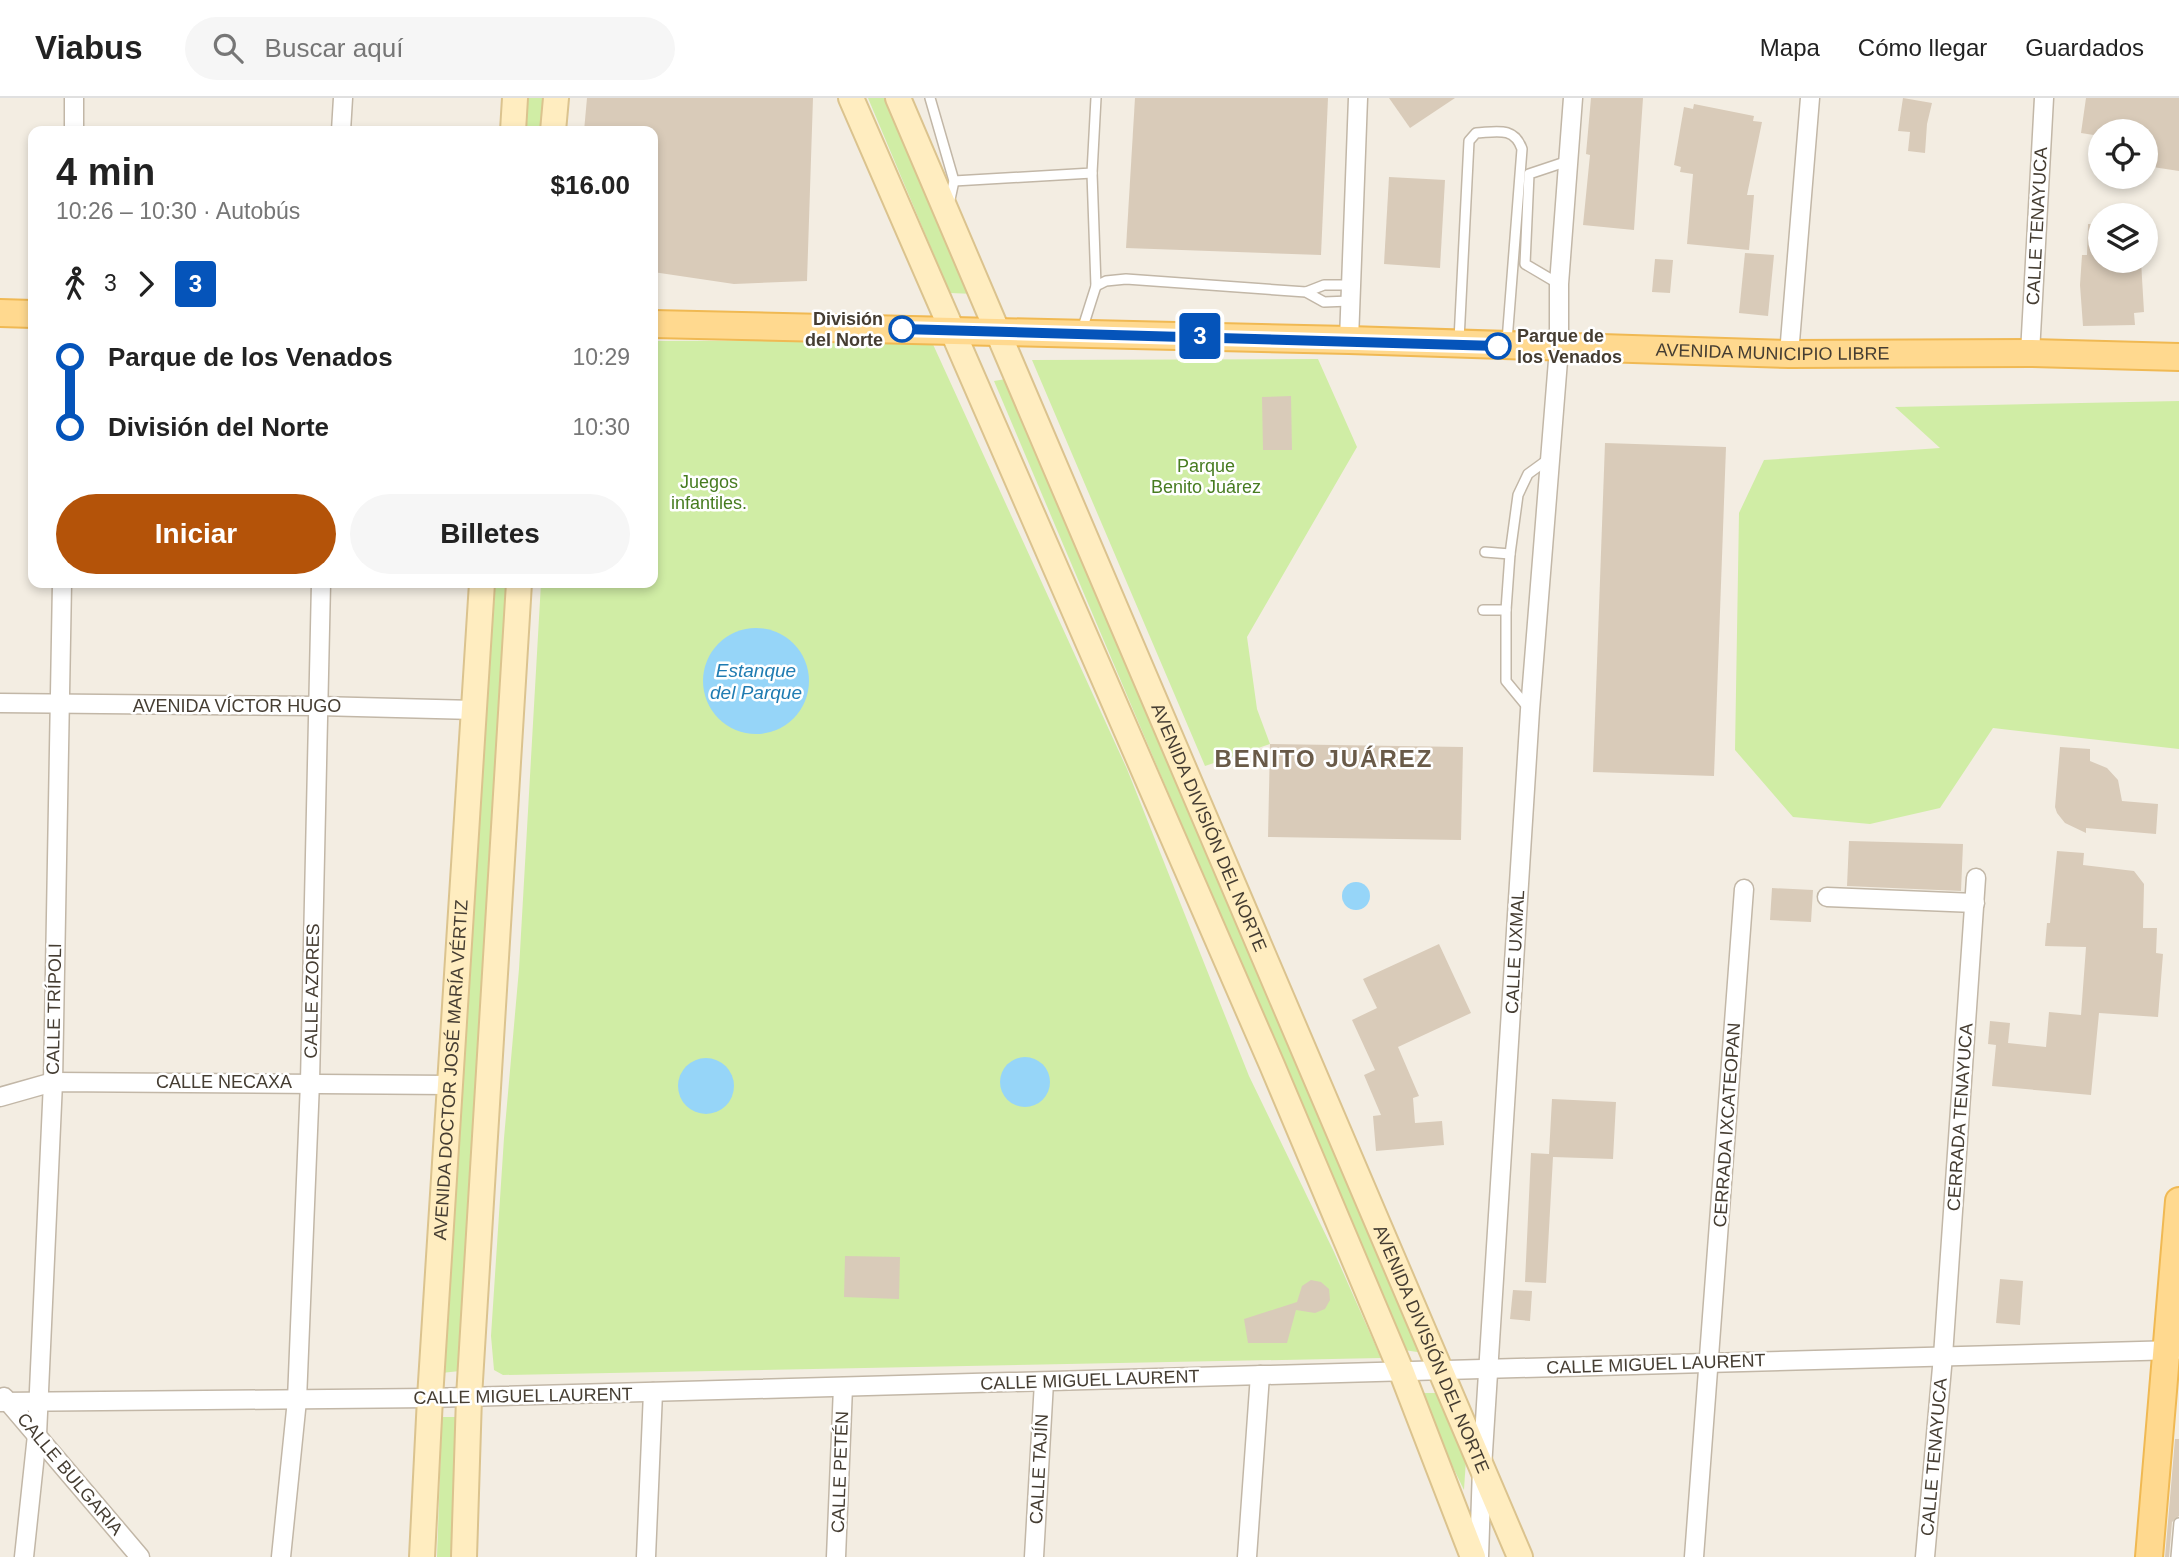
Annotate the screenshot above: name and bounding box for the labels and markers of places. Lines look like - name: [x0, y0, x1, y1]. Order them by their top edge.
- place label: División del Norte: [805, 309, 883, 350]
- marker: División del Norte: [889, 316, 915, 342]
- place label: Parque de los Venados: [1517, 326, 1622, 367]
- marker: Parque de los Venados: [1485, 333, 1511, 359]

